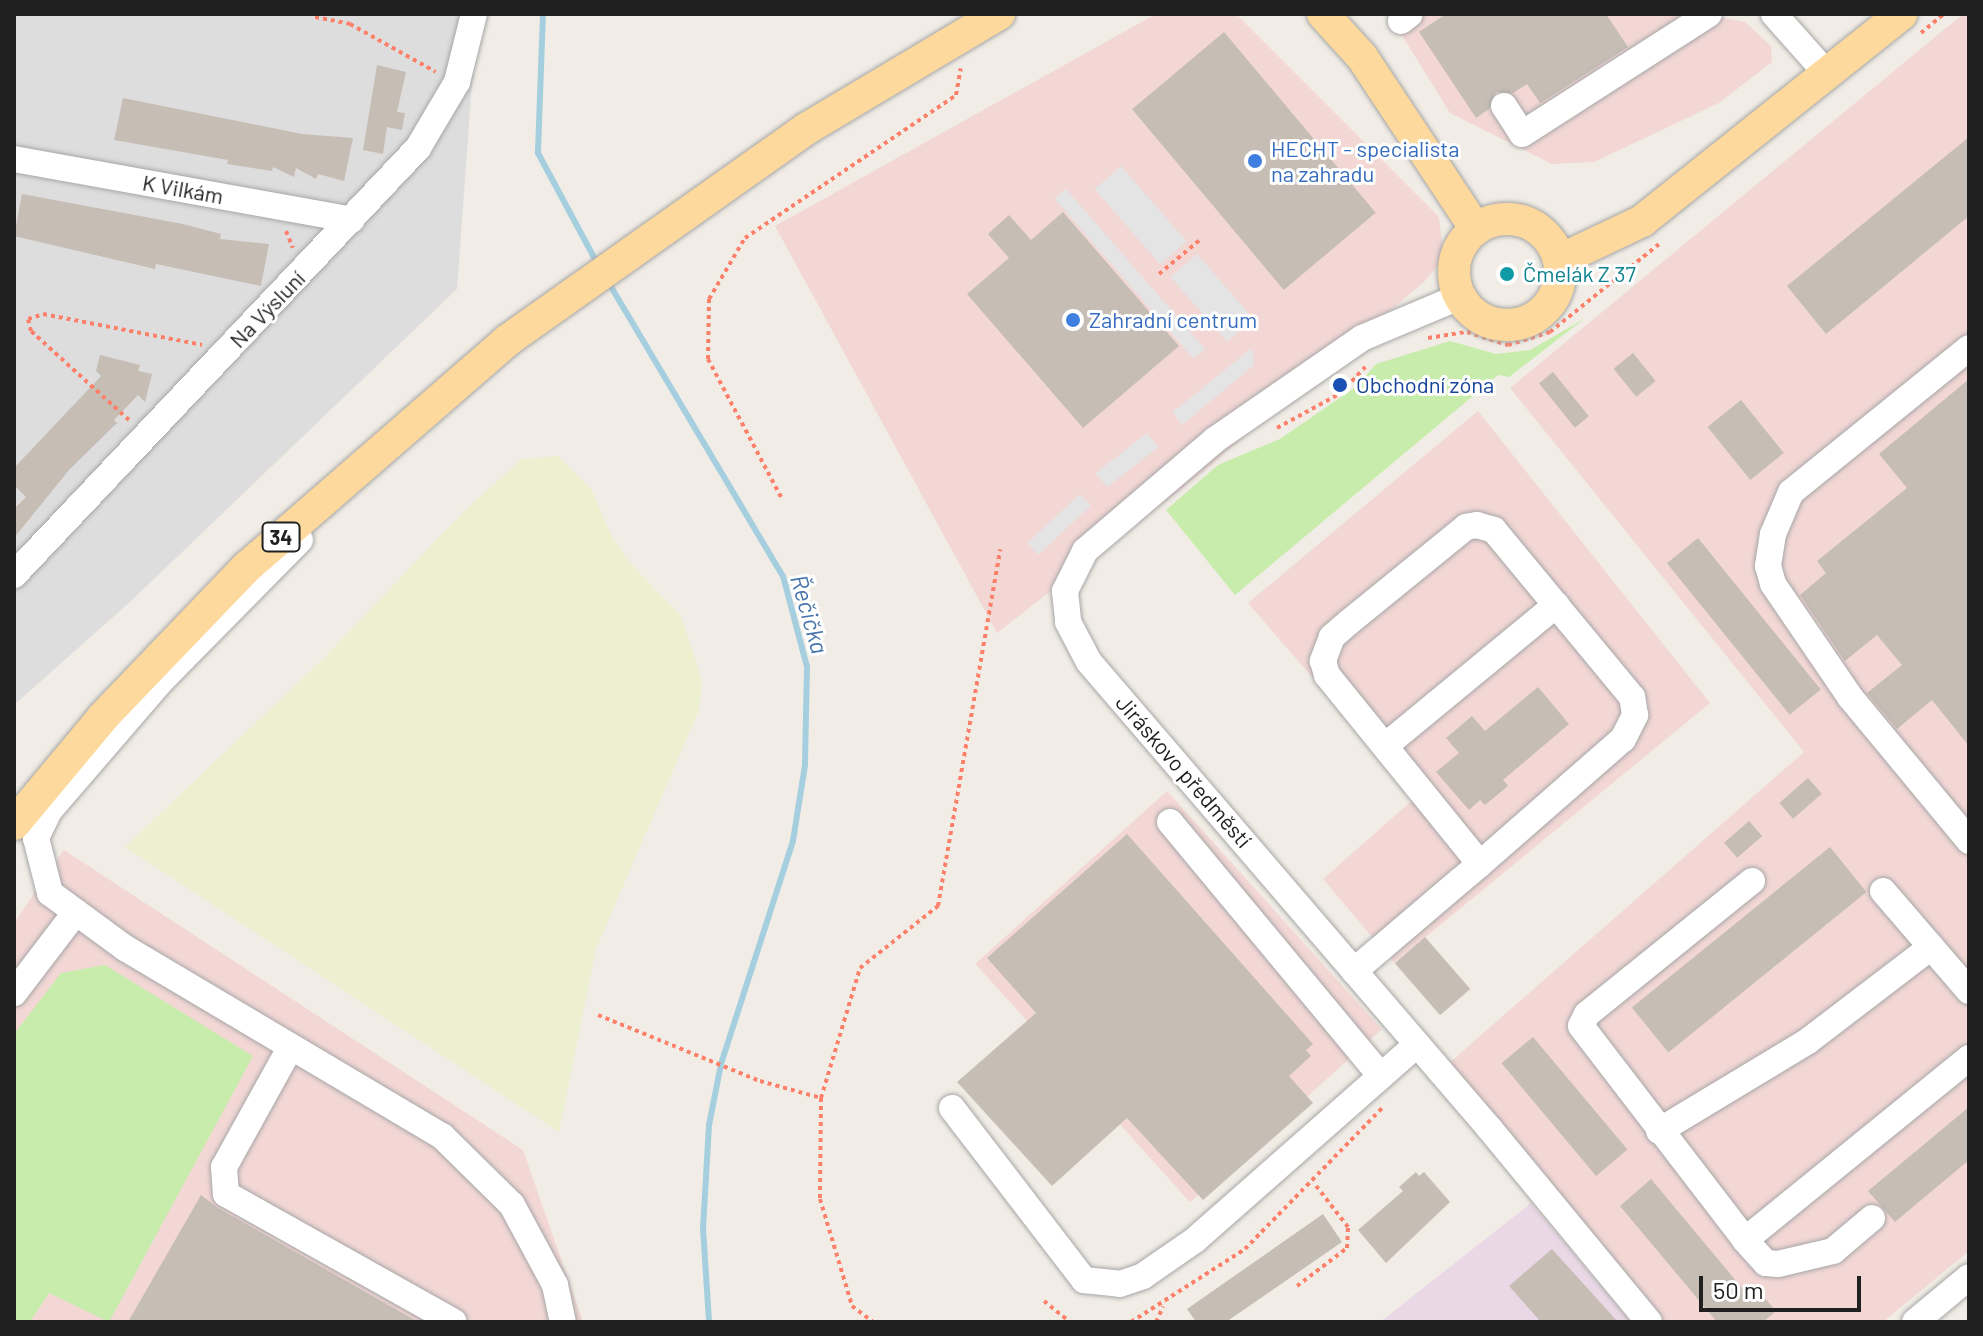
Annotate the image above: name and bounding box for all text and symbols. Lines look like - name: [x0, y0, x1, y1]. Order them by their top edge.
- place label: HECHT - specialista na zahradu: [1271, 135, 1459, 186]
- marker: HECHT - specialista na zahradu: [1246, 152, 1264, 170]
- street label: K Vilkám: [140, 169, 226, 209]
- place label: Čmelák Z 37: [1523, 261, 1636, 287]
- street label: Na Výsluní: [224, 265, 310, 353]
- marker: Čmelák Z 37: [1498, 265, 1516, 283]
- place label: Zahradní centrum: [1089, 307, 1257, 333]
- marker: Zahradní centrum: [1064, 311, 1082, 329]
- place label: Obchodní zóna: [1356, 372, 1494, 398]
- marker: Obchodní zóna: [1331, 376, 1349, 394]
- road number: 34: [261, 521, 301, 553]
- water label: Řečička: [785, 571, 835, 657]
- street label: Jiráskovo předměstí: [1111, 689, 1257, 853]
- scale bar: [1703, 1260, 1865, 1310]
- text: 50 m: [1713, 1275, 1764, 1304]

